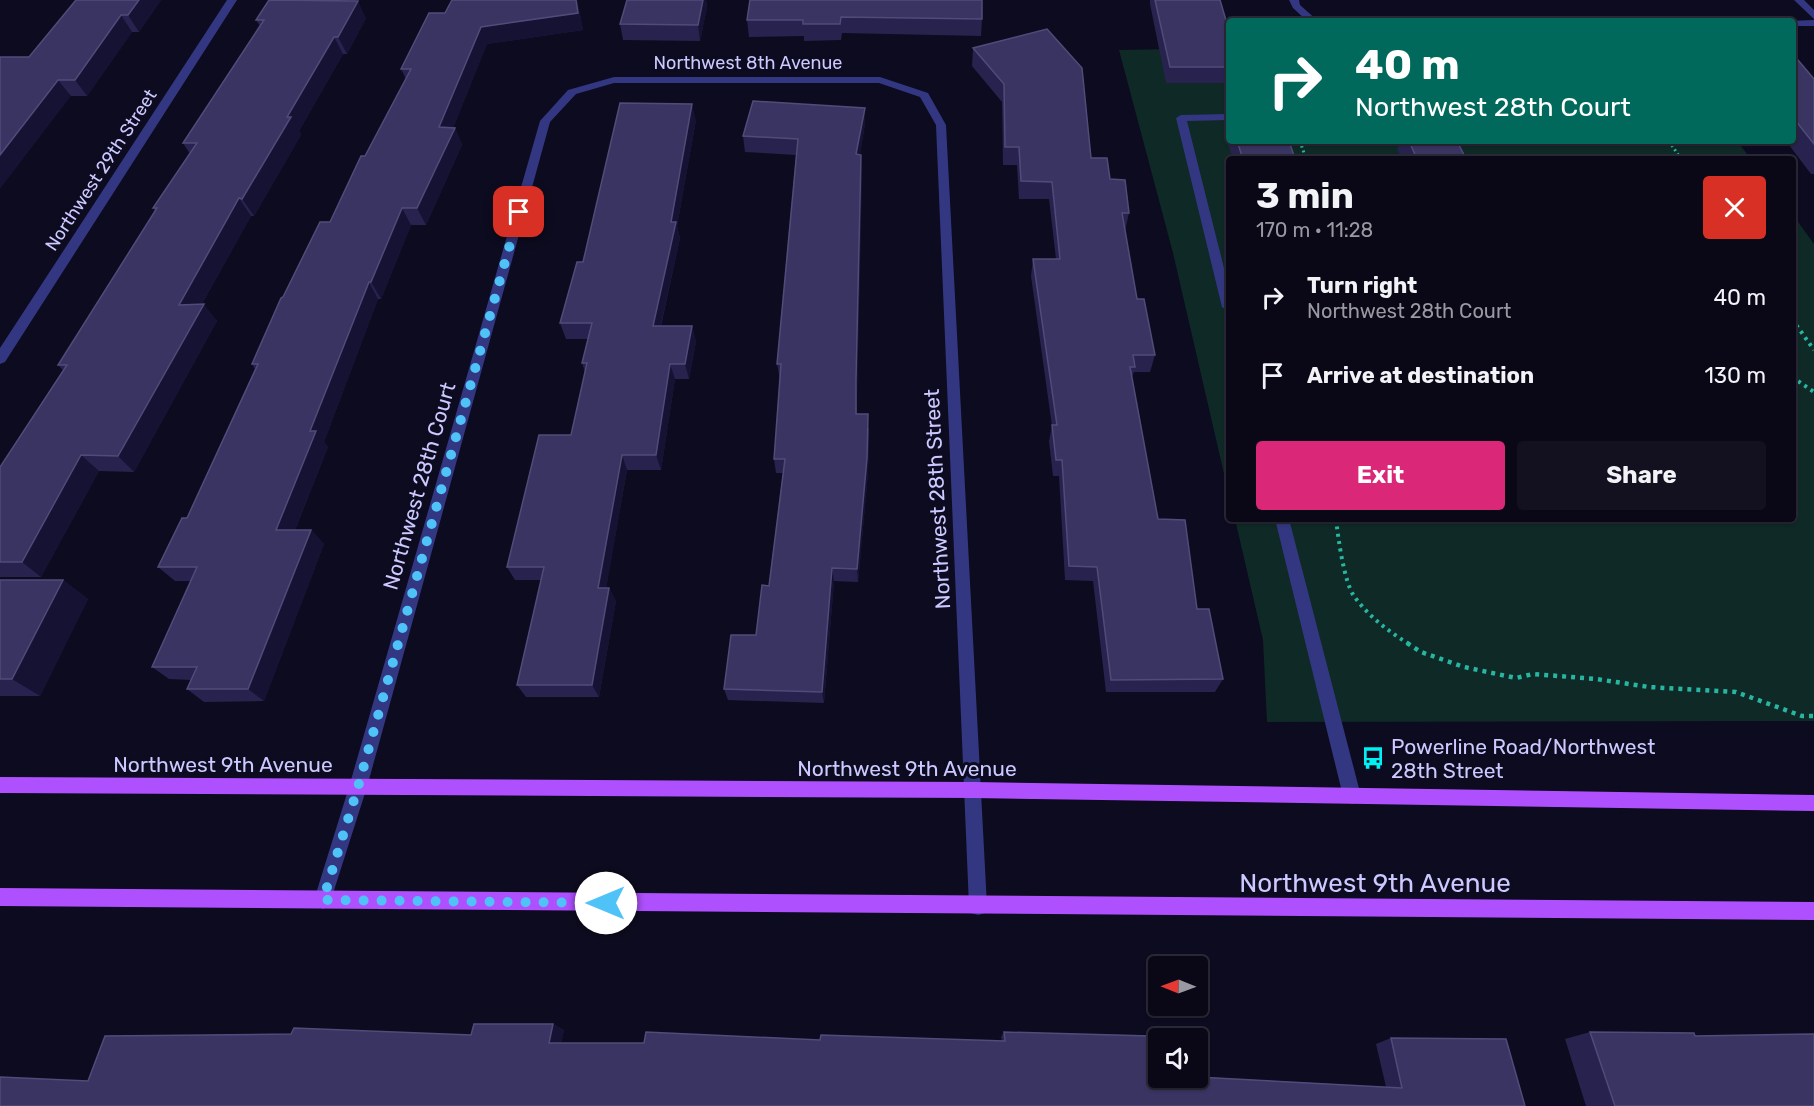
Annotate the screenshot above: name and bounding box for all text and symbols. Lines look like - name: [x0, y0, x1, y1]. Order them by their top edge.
- text: 40 m: [1355, 40, 1460, 90]
- icon: right: [1256, 42, 1334, 120]
- street label: Northwest 8th Avenue: [654, 52, 842, 74]
- street label: Northwest 29th Street: [41, 85, 161, 255]
- text: Northwest 28th Court: [1355, 91, 1631, 123]
- text: 3 min: [1256, 174, 1354, 217]
- button: close: [1703, 176, 1766, 239]
- pin: [493, 186, 544, 237]
- icon: arrive: [502, 195, 535, 228]
- text: 170 m · 11:28: [1256, 218, 1373, 242]
- text: Turn right: [1307, 272, 1417, 299]
- icon: right: [1256, 281, 1289, 314]
- text: 40 m: [1713, 284, 1766, 311]
- text: Northwest 28th Court: [1307, 299, 1511, 323]
- icon: arrive: [1256, 359, 1289, 392]
- text: Arrive at destination: [1307, 362, 1534, 389]
- text: 130 m: [1704, 362, 1766, 389]
- street label: Northwest 28th Court: [377, 379, 461, 593]
- street label: Northwest 28th Street: [919, 388, 955, 610]
- button: Exit: [1256, 441, 1505, 510]
- button: Share: [1517, 441, 1766, 510]
- place label: Powerline Road/Northwest 28th Street: [1391, 734, 1656, 783]
- bus stop icon: Powerline Road/Northwest 28th Street: [1360, 745, 1386, 771]
- street label: Northwest 9th Avenue: [113, 752, 333, 777]
- street label: Northwest 9th Avenue: [797, 756, 1017, 781]
- street label: Northwest 9th Avenue: [1239, 868, 1511, 899]
- position arrow: [574, 871, 638, 935]
- north arrow: [1148, 956, 1208, 1016]
- map controls: [1148, 956, 1208, 1088]
- button: sound: [1148, 1028, 1208, 1088]

